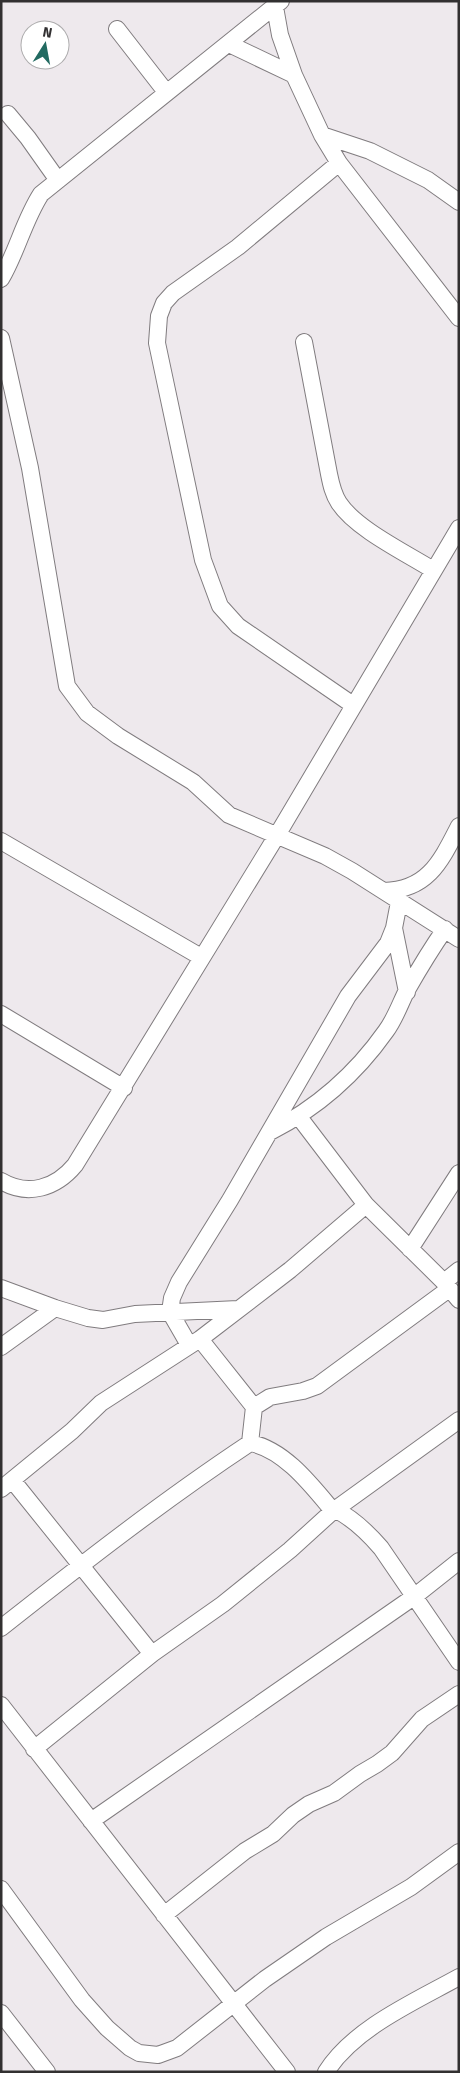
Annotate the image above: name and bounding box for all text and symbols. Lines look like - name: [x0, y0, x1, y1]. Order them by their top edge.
- north arrow: [20, 20, 70, 70]
- text: N: [41, 23, 54, 42]

